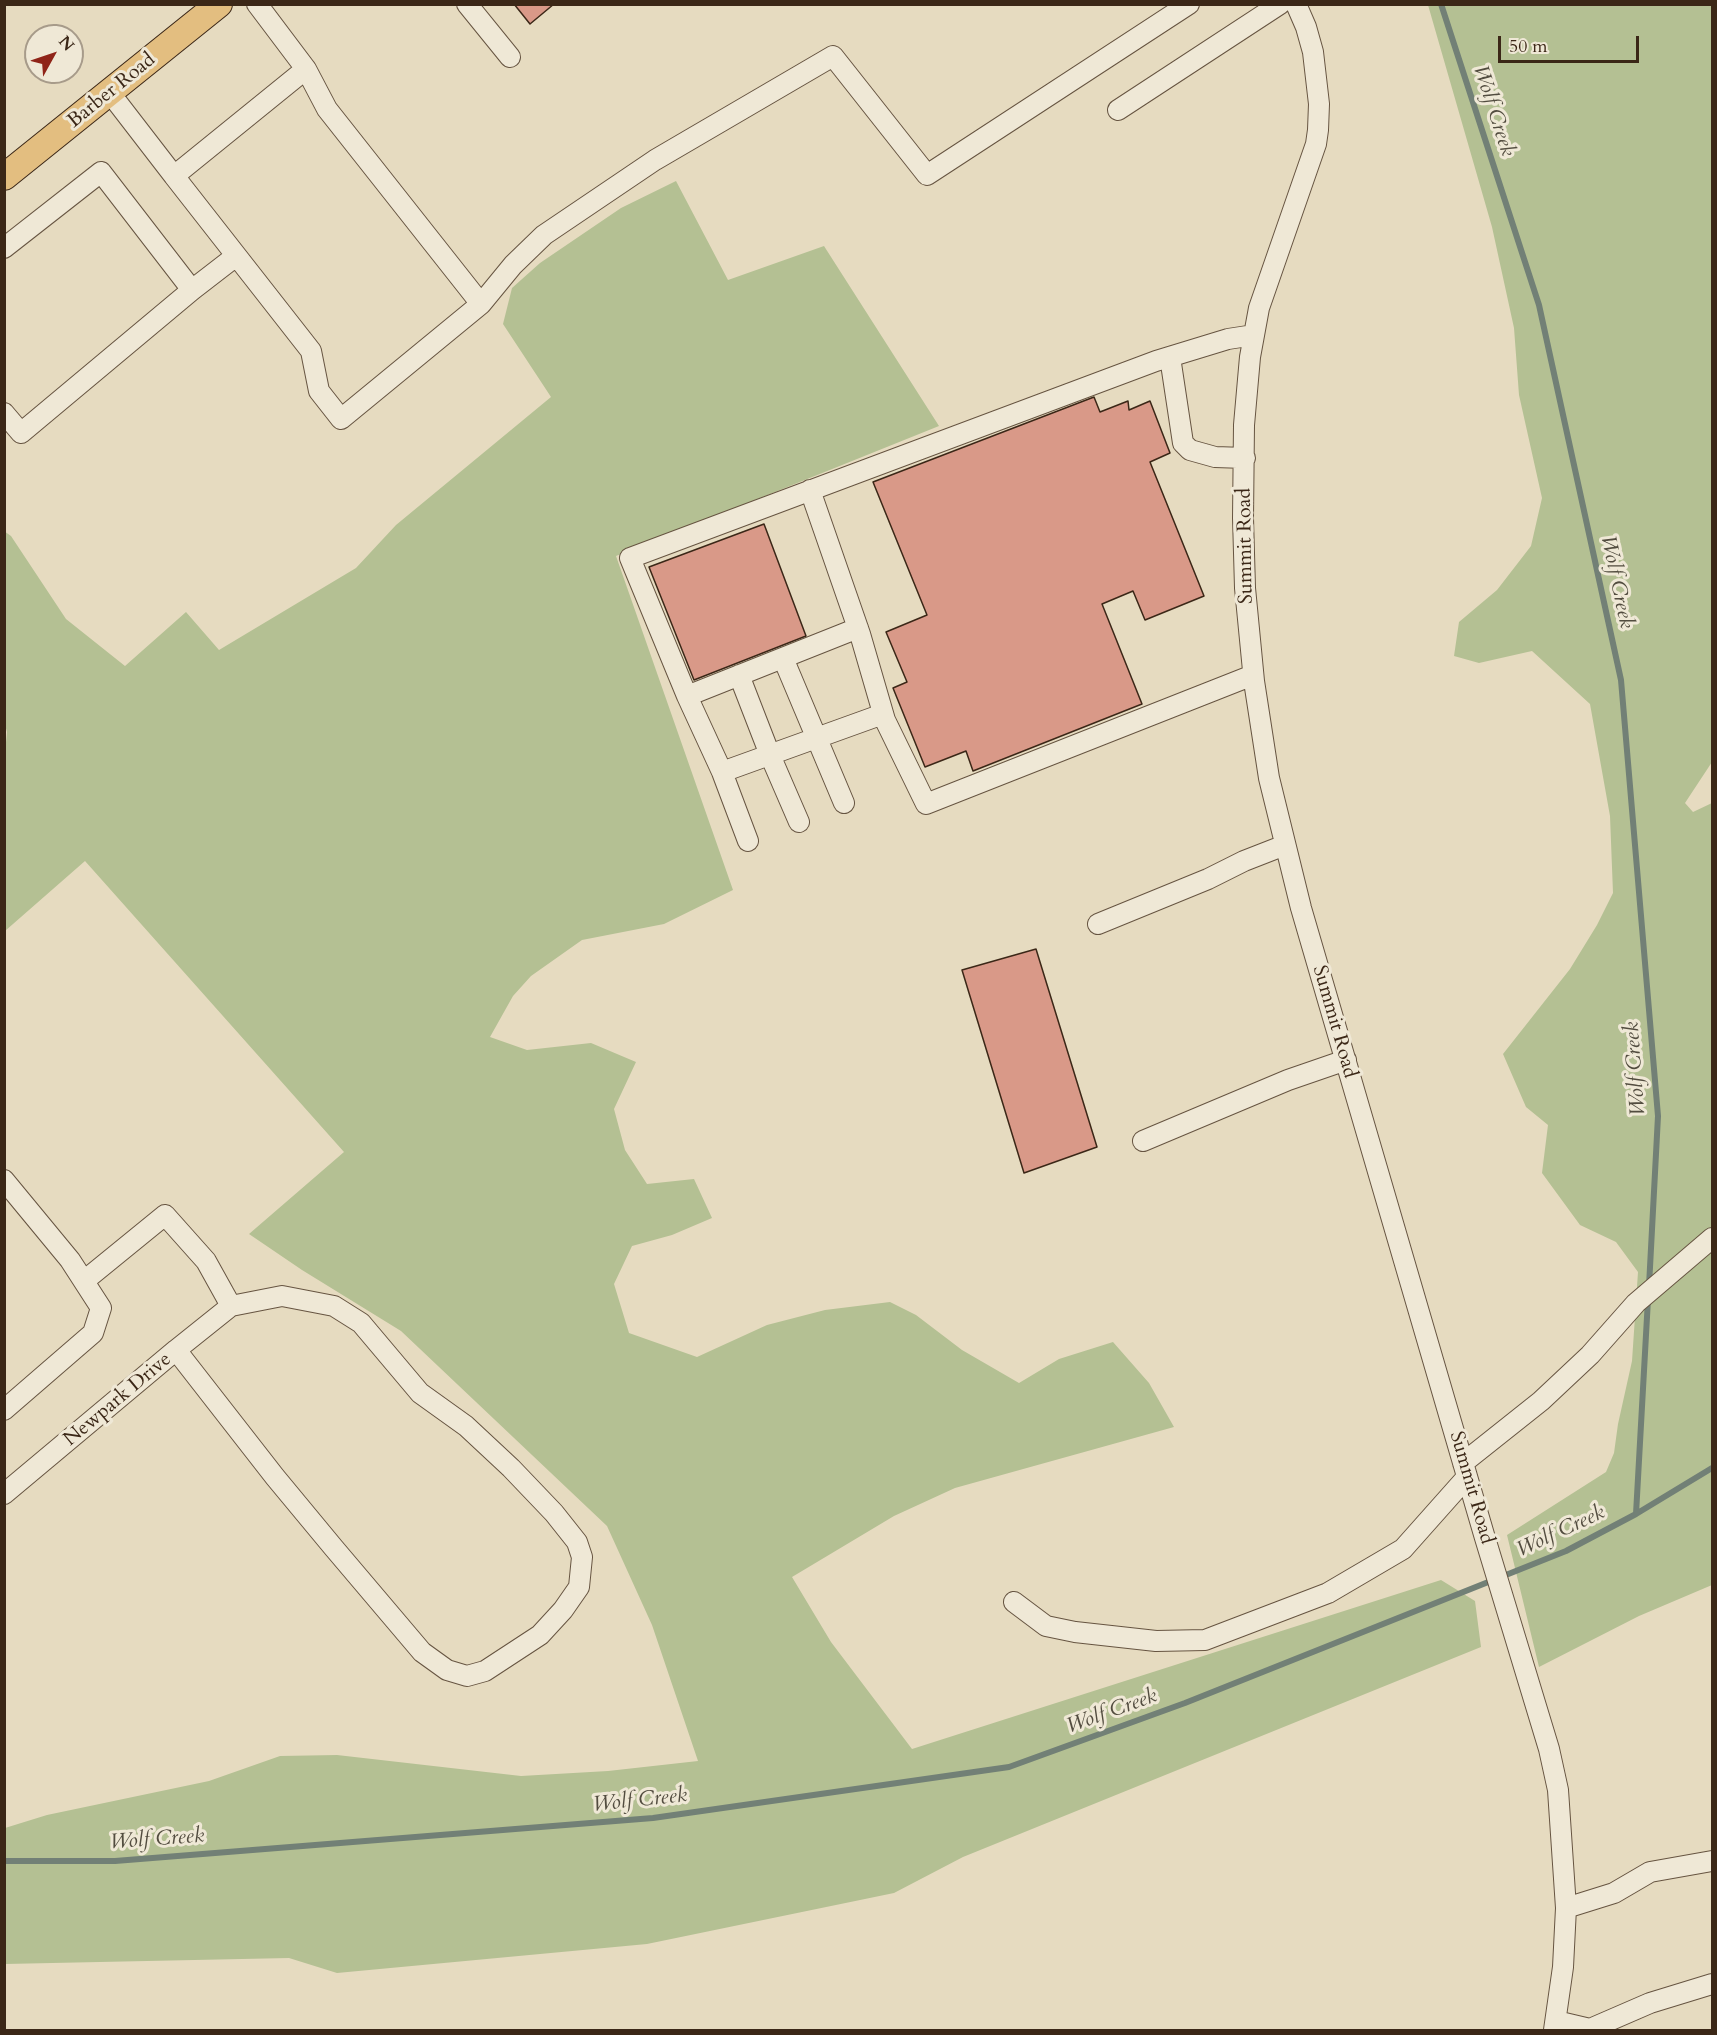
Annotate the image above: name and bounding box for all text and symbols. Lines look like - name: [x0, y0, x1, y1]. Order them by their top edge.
- north arrow: [24, 24, 84, 84]
- scale bar: [1501, 24, 1642, 62]
- text: N: [53, 31, 79, 56]
- text: 50 m: [1509, 34, 1548, 59]
- street label: Barber Road: [63, 48, 161, 134]
- water label: Wolf Creek: [1466, 62, 1520, 160]
- street label: Summit Road: [1233, 488, 1259, 604]
- water label: Wolf Creek: [1594, 533, 1638, 631]
- street label: Summit Road: [1306, 963, 1362, 1081]
- water label: Wolf Creek: [1620, 1021, 1652, 1117]
- street label: Newpark Drive: [59, 1348, 177, 1452]
- street label: Summit Road: [1443, 1429, 1499, 1547]
- water label: Wolf Creek: [1513, 1501, 1609, 1563]
- water label: Wolf Creek: [1063, 1684, 1161, 1740]
- water label: Wolf Creek: [592, 1784, 688, 1818]
- water label: Wolf Creek: [109, 1824, 205, 1856]

